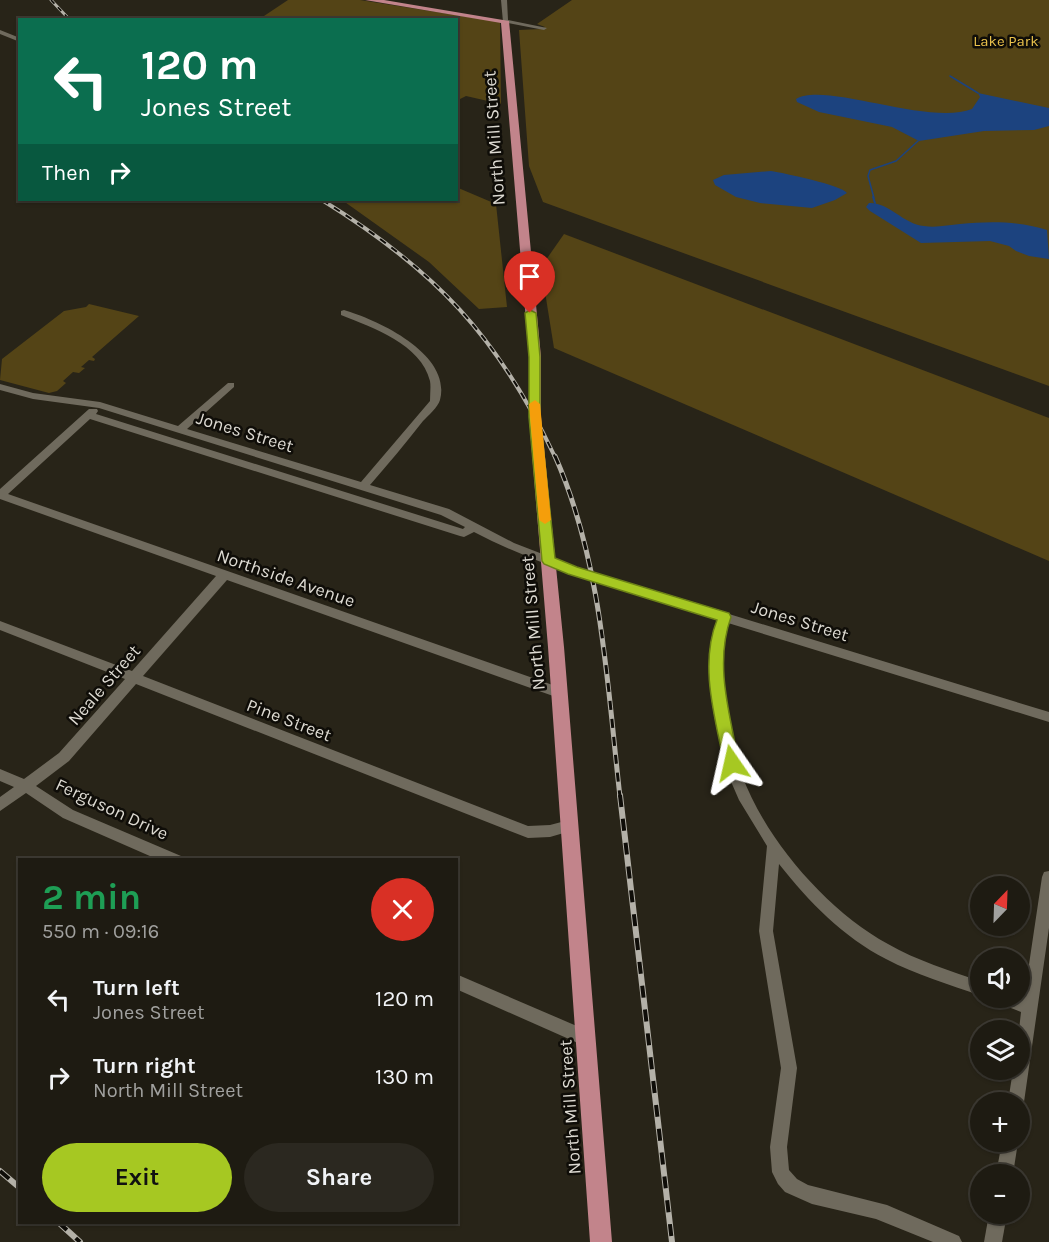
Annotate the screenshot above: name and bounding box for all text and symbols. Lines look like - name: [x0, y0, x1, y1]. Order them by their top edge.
- park label: Lake Park: [973, 32, 1039, 50]
- text: 120 m: [141, 40, 258, 90]
- icon: left: [42, 42, 120, 120]
- street label: North Mill Street: [478, 70, 510, 206]
- text: Jones Street: [141, 91, 292, 123]
- icon: right: [103, 156, 136, 189]
- text: Then: [42, 160, 91, 186]
- pin: [504, 251, 555, 313]
- icon: arrive: [513, 260, 546, 293]
- street label: Jones Street: [194, 407, 296, 457]
- street label: Northside Avenue: [214, 544, 358, 612]
- street label: North Mill Street: [516, 555, 550, 691]
- street label: Jones Street: [749, 596, 851, 646]
- street label: Neale Street: [63, 640, 145, 730]
- street label: Pine Street: [243, 694, 335, 746]
- position arrow: [700, 731, 764, 795]
- street label: Ferguson Drive: [52, 773, 172, 845]
- text: 2 min: [42, 876, 141, 918]
- north arrow: [970, 876, 1030, 936]
- map controls: [970, 876, 1030, 1224]
- button: close: [371, 878, 434, 941]
- text: 550 m · 09:16: [42, 920, 159, 943]
- button: sound: [970, 948, 1030, 1008]
- text: Turn left: [93, 975, 180, 1001]
- icon: left: [42, 983, 75, 1016]
- text: 120 m: [375, 986, 434, 1012]
- text: Jones Street: [93, 1001, 205, 1024]
- button: layers: [970, 1020, 1030, 1080]
- street label: North Mill Street: [554, 1039, 586, 1175]
- text: Turn right: [93, 1053, 196, 1079]
- icon: right: [42, 1061, 75, 1094]
- text: 130 m: [375, 1064, 434, 1090]
- text: North Mill Street: [93, 1079, 243, 1102]
- button: +: [970, 1092, 1030, 1152]
- button: Exit: [42, 1143, 232, 1212]
- button: Share: [244, 1143, 434, 1212]
- button: −: [970, 1164, 1030, 1224]

